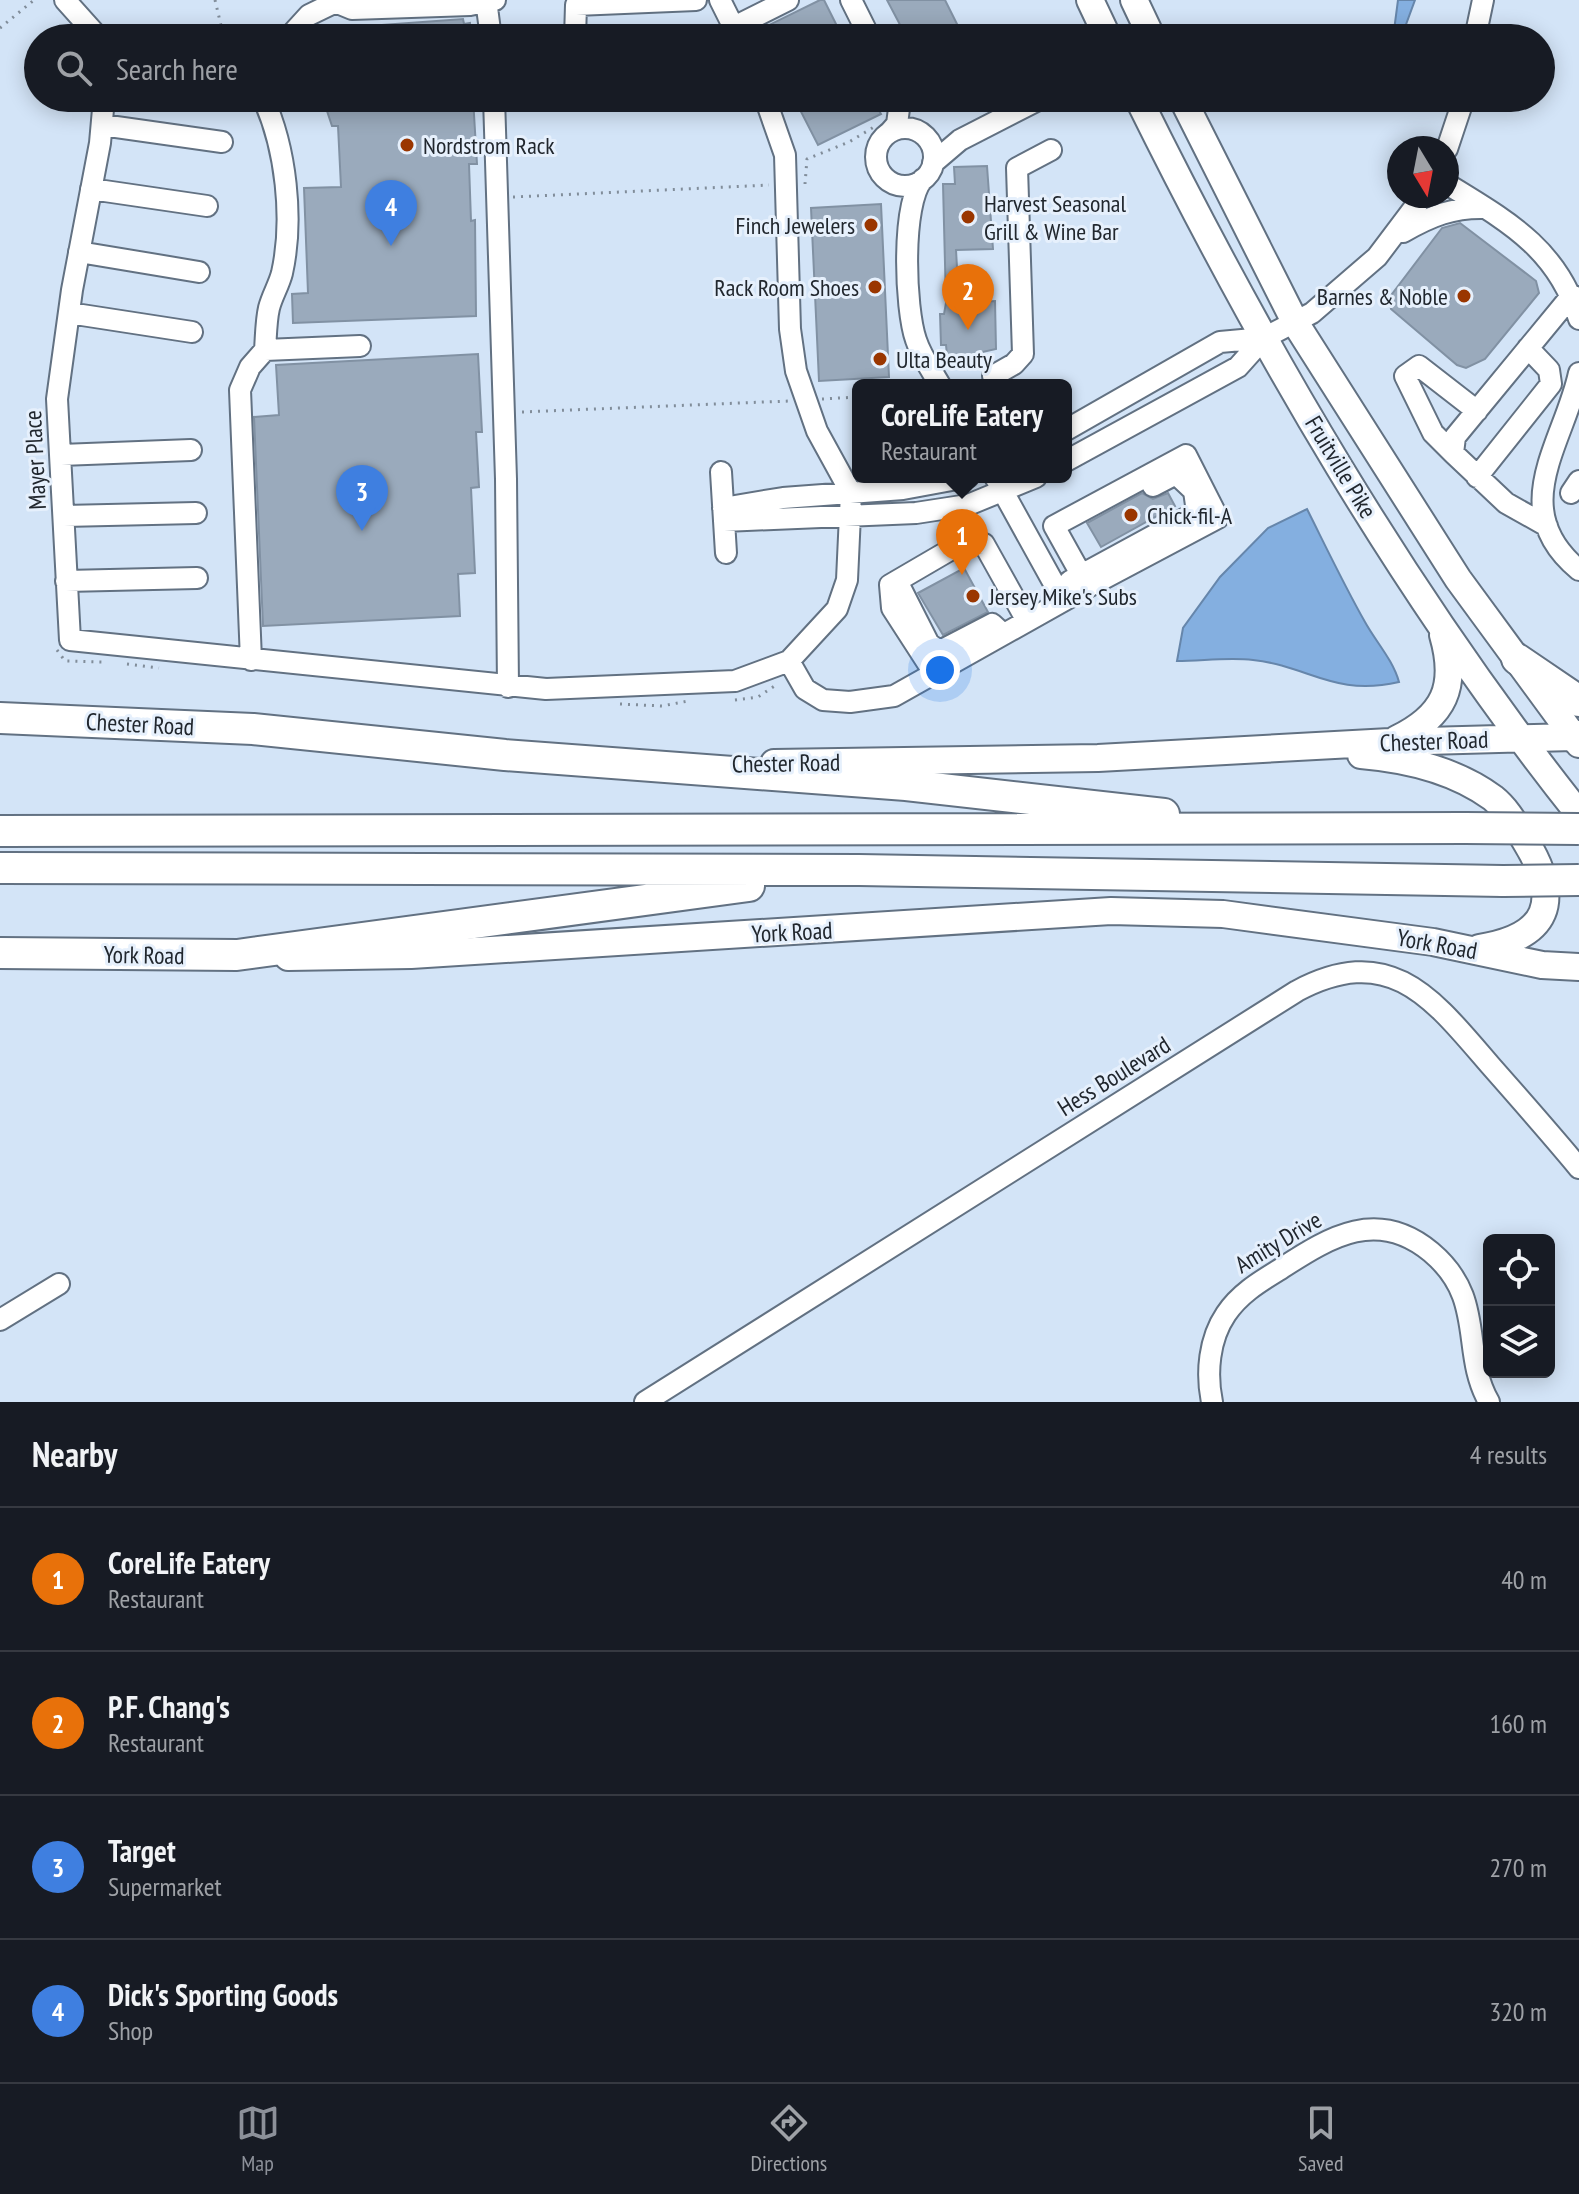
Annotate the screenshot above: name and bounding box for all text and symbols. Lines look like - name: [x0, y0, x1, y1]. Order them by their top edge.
- search box: [24, 24, 1555, 112]
- icon: search: [52, 46, 96, 90]
- text: Search here: [116, 49, 238, 88]
- place label: Nordstrom Rack: [423, 130, 555, 161]
- marker: Nordstrom Rack: [398, 136, 416, 154]
- north arrow: [1387, 136, 1459, 208]
- pin: 4: [365, 180, 417, 246]
- place label: Harvest Seasonal Grill & Wine Bar: [984, 188, 1126, 247]
- marker: Harvest Seasonal Grill & Wine Bar: [959, 208, 977, 226]
- place label: Finch Jewelers: [736, 210, 855, 241]
- marker: Finch Jewelers: [862, 216, 880, 234]
- pin: 2: [942, 264, 994, 330]
- place label: Rack Room Shoes: [714, 272, 859, 303]
- marker: Rack Room Shoes: [866, 278, 884, 296]
- place label: Barnes & Noble: [1317, 281, 1448, 312]
- marker: Barnes & Noble: [1455, 287, 1473, 305]
- place label: Ulta Beauty: [896, 344, 992, 375]
- marker: Ulta Beauty: [871, 350, 889, 368]
- popup: [852, 379, 1072, 483]
- text: CoreLife Eatery: [881, 395, 1043, 434]
- street label: Mayer Place: [17, 409, 53, 511]
- street label: Fruitville Pike: [1298, 410, 1384, 524]
- text: Restaurant: [881, 434, 977, 467]
- pin: 3: [336, 465, 388, 531]
- place label: Chick-fil-A: [1147, 500, 1233, 531]
- marker: Chick-fil-A: [1122, 506, 1140, 524]
- pin: 1: [936, 509, 988, 575]
- place label: Jersey Mike's Subs: [988, 581, 1137, 612]
- marker: Jersey Mike's Subs: [964, 587, 982, 605]
- your location: [920, 650, 960, 690]
- street label: Chester Road: [85, 706, 195, 742]
- street label: Chester Road: [1379, 724, 1489, 758]
- street label: Chester Road: [731, 747, 841, 779]
- street label: York Road: [751, 914, 833, 950]
- street label: York Road: [1394, 922, 1480, 966]
- street label: York Road: [103, 939, 185, 971]
- street label: Hess Boulevard: [1052, 1029, 1176, 1123]
- street label: Amity Drive: [1229, 1204, 1327, 1280]
- map controls: [1483, 1234, 1555, 1378]
- button: locate: [1483, 1234, 1555, 1306]
- button: layers: [1483, 1306, 1555, 1378]
- text: Nearby: [32, 1432, 117, 1476]
- text: 4 results: [1470, 1438, 1547, 1471]
- text: CoreLife Eatery: [108, 1543, 270, 1582]
- text: 1: [52, 1563, 64, 1596]
- text: 40 m: [1501, 1563, 1547, 1596]
- text: Restaurant: [108, 1582, 204, 1615]
- text: P.F. Chang's: [108, 1687, 230, 1726]
- text: 2: [52, 1707, 64, 1740]
- text: 160 m: [1489, 1707, 1547, 1740]
- text: Restaurant: [108, 1726, 204, 1759]
- text: Target: [108, 1831, 176, 1870]
- text: 3: [52, 1851, 64, 1884]
- text: 270 m: [1489, 1851, 1547, 1884]
- text: Supermarket: [108, 1870, 222, 1903]
- text: Dick's Sporting Goods: [108, 1975, 338, 2014]
- text: 4: [52, 1995, 64, 2028]
- text: 320 m: [1489, 1995, 1547, 2028]
- text: Shop: [108, 2014, 153, 2047]
- tab: Map: [236, 2101, 280, 2177]
- tab: Directions: [751, 2101, 827, 2177]
- tab: Saved: [1298, 2101, 1343, 2177]

